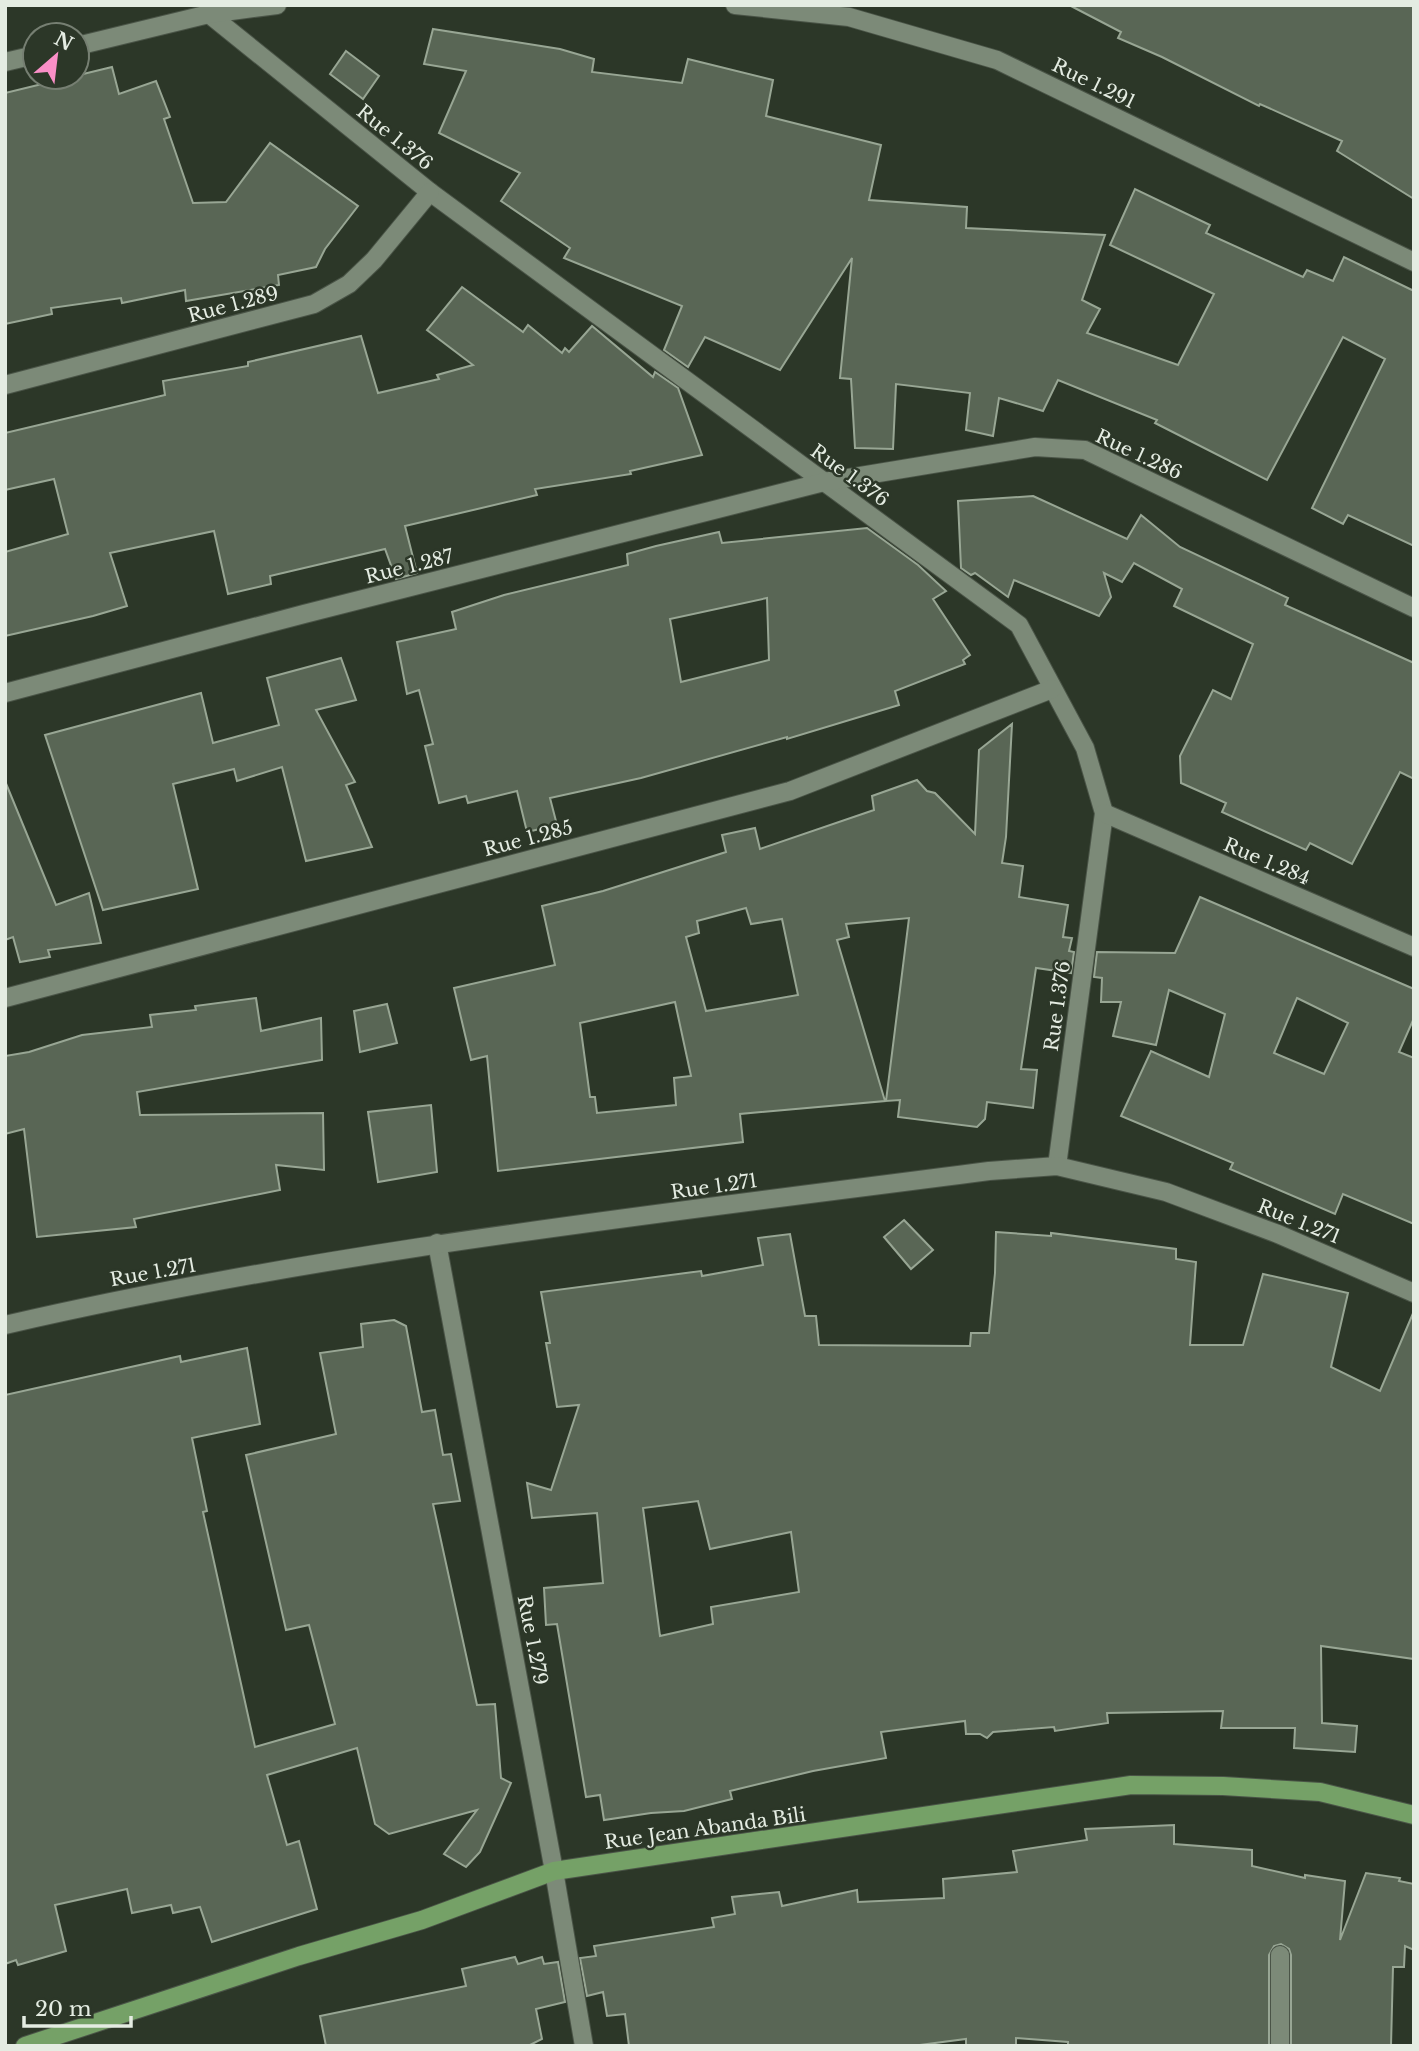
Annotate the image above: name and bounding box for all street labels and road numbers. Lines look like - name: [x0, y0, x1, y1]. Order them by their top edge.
- street label: Rue 1.291: [1048, 53, 1139, 114]
- street label: Rue 1.376: [352, 100, 437, 175]
- street label: Rue 1.289: [185, 281, 281, 328]
- street label: Rue 1.286: [1092, 424, 1186, 485]
- street label: Rue 1.376: [806, 439, 893, 511]
- street label: Rue 1.287: [363, 544, 456, 589]
- street label: Rue 1.285: [481, 816, 575, 861]
- street label: Rue 1.284: [1220, 833, 1314, 890]
- street label: Rue 1.376: [1040, 959, 1075, 1053]
- street label: Rue 1.271: [669, 1169, 759, 1204]
- street label: Rue 1.271: [1254, 1194, 1344, 1248]
- street label: Rue 1.271: [108, 1254, 198, 1291]
- street label: Rue 1.279: [513, 1593, 552, 1687]
- street label: Rue Jean Abanda Bili: [603, 1803, 808, 1854]

